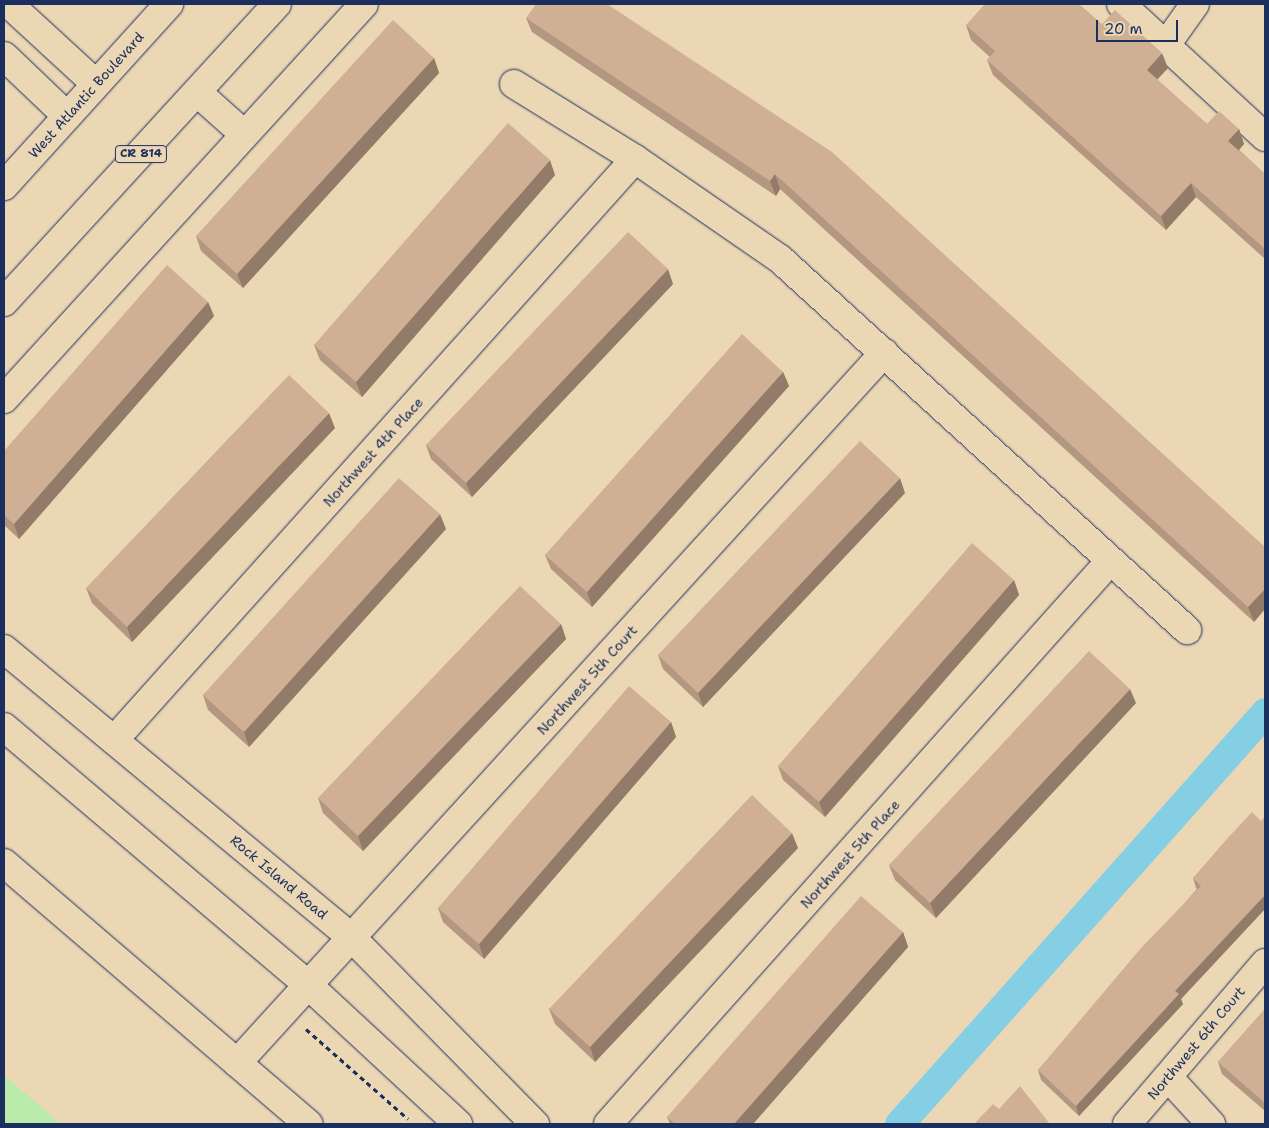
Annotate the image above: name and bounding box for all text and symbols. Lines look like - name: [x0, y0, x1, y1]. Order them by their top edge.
- scale bar: [1099, 10, 1182, 42]
- text: 20 m: [1104, 19, 1143, 39]
- street label: West Atlantic Boulevard: [25, 28, 147, 162]
- road number: CR 814: [115, 144, 167, 164]
- street label: Northwest 4th Place: [319, 394, 427, 510]
- street label: Northwest 5th Court: [533, 622, 641, 738]
- street label: Northwest 5th Place: [797, 796, 903, 912]
- street label: Rock Island Road: [227, 831, 331, 923]
- street label: Northwest 6th Court: [1144, 983, 1248, 1103]

